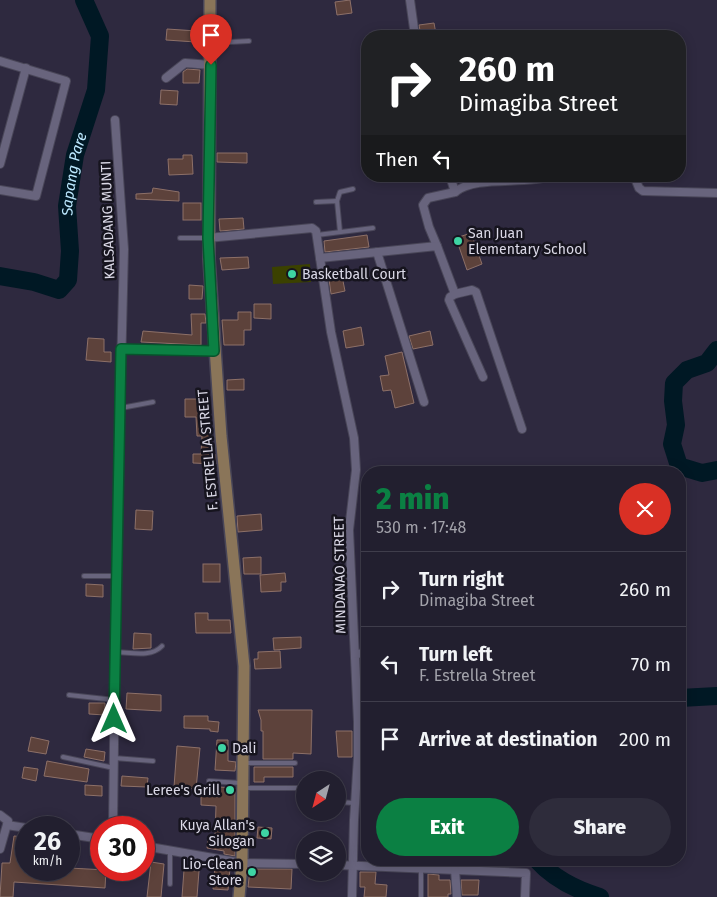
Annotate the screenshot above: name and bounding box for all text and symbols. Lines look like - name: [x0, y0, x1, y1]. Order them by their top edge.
- pin: [190, 14, 232, 65]
- icon: arrive: [197, 21, 225, 49]
- text: 260 m: [459, 48, 555, 90]
- icon: right: [376, 50, 441, 115]
- text: Dimagiba Street: [459, 90, 618, 117]
- water label: Sapang Pare: [58, 130, 91, 217]
- icon: left: [428, 145, 456, 173]
- text: Then: [376, 148, 418, 171]
- street label: KALSADANG MUNTI: [97, 160, 119, 280]
- place label: San Juan Elementary School: [468, 225, 586, 258]
- marker: San Juan Elementary School: [452, 235, 464, 247]
- place label: Basketball Court: [302, 266, 407, 283]
- marker: Basketball Court: [286, 268, 298, 280]
- street label: F. ESTRELLA STREET: [194, 388, 222, 511]
- text: 2 min: [376, 481, 449, 517]
- button: close: [619, 483, 671, 535]
- street label: MINDANAO STREET: [330, 515, 350, 634]
- text: 530 m · 17:48: [376, 518, 466, 537]
- text: Turn right: [419, 568, 504, 591]
- icon: right: [376, 575, 404, 603]
- text: 260 m: [620, 578, 671, 601]
- text: Dimagiba Street: [419, 591, 535, 610]
- text: Turn left: [419, 643, 493, 666]
- icon: left: [376, 650, 404, 678]
- text: 70 m: [631, 653, 671, 676]
- text: F. Estrella Street: [419, 666, 535, 685]
- position arrow: [87, 692, 139, 744]
- icon: arrive: [376, 725, 404, 753]
- text: Arrive at destination: [419, 728, 598, 751]
- text: 200 m: [619, 728, 671, 751]
- place label: Dali: [232, 740, 256, 757]
- marker: Dali: [216, 742, 228, 754]
- north arrow: [296, 771, 346, 821]
- map controls: [296, 771, 346, 881]
- place label: Leree's Grill: [146, 782, 220, 799]
- marker: Leree's Grill: [224, 784, 236, 796]
- button: Exit: [376, 798, 519, 856]
- button: Share: [529, 798, 671, 856]
- speed limit sign: 30: [90, 816, 155, 881]
- place label: Kuya Allan's Silogan: [179, 817, 255, 850]
- text: 26: [34, 827, 61, 857]
- marker: Kuya Allan's Silogan: [259, 827, 271, 839]
- button: layers: [296, 831, 346, 881]
- text: km/h: [33, 854, 62, 868]
- place label: Lio-Clean Store: [182, 856, 242, 889]
- marker: Lio-Clean Store: [246, 866, 258, 878]

